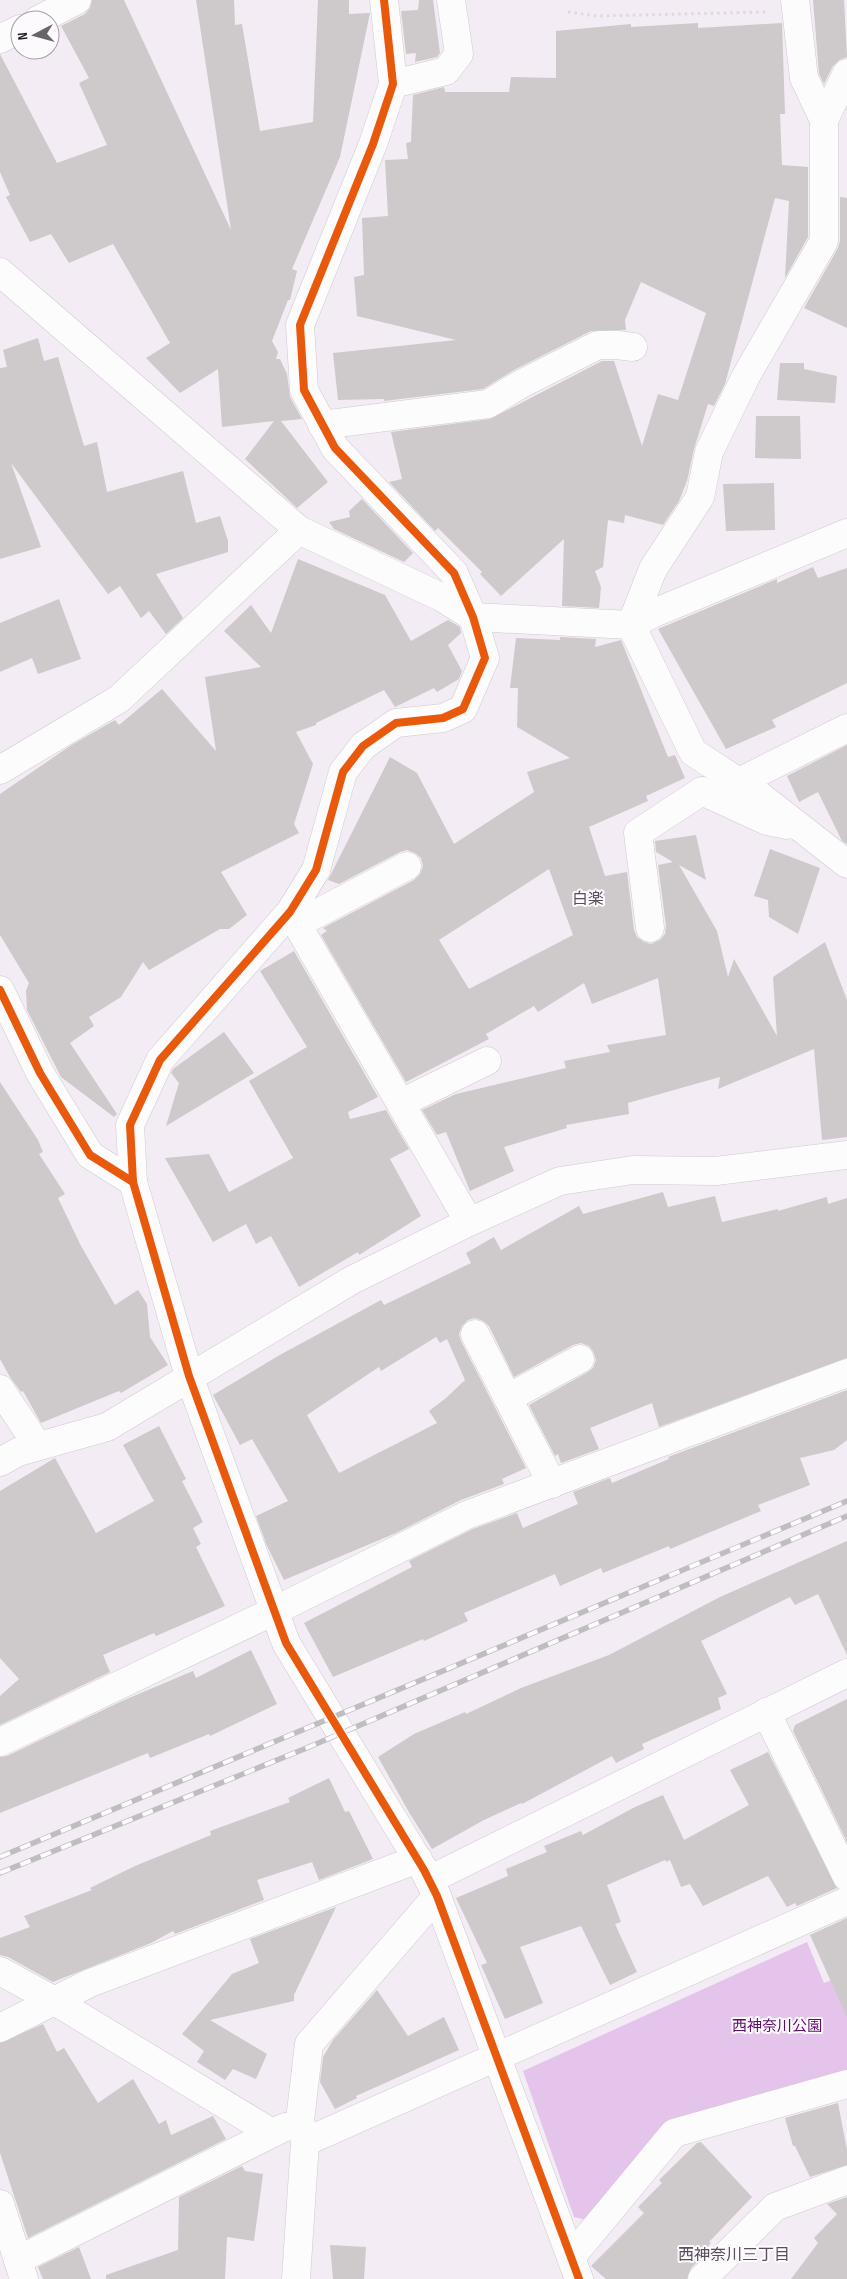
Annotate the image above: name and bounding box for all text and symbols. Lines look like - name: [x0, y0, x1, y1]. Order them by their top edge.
- north arrow: [10, 10, 60, 60]
- text: N: [14, 32, 31, 41]
- district label: 白楽: [572, 890, 604, 909]
- park label: 西神奈川公園: [732, 2017, 822, 2036]
- district label: 西神奈川三丁目: [678, 2246, 790, 2265]

